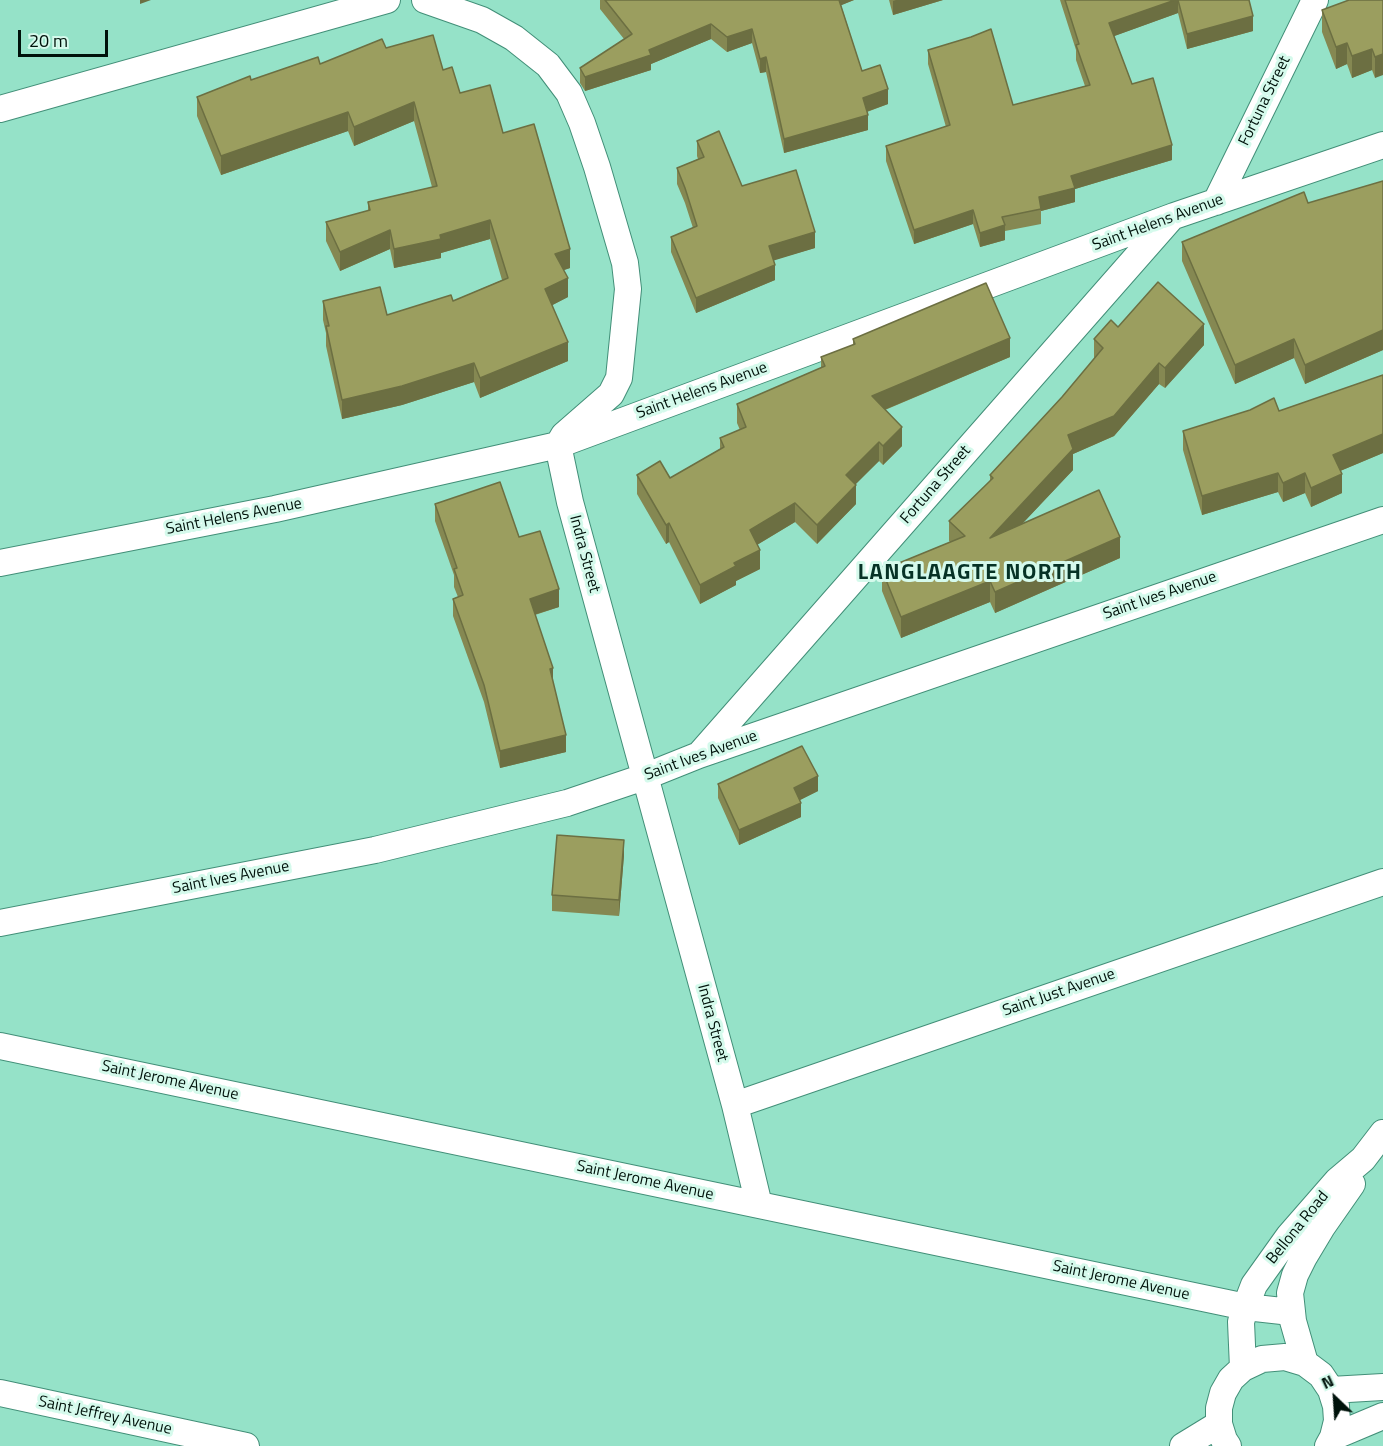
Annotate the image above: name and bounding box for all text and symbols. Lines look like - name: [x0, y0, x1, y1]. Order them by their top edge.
- scale bar: [21, 18, 111, 56]
- text: 20 m: [29, 27, 68, 54]
- street label: Fortuna Street: [1235, 53, 1295, 149]
- street label: Saint Helens Avenue: [1090, 190, 1226, 256]
- street label: Saint Helens Avenue: [634, 358, 770, 424]
- street label: Fortuna Street: [897, 442, 975, 528]
- street label: Saint Helens Avenue: [164, 494, 304, 540]
- street label: Indra Street: [564, 513, 604, 595]
- district label: LANGLAAGTE NORTH: [858, 561, 1082, 587]
- street label: Saint Ives Avenue: [1101, 568, 1219, 624]
- street label: Saint Ives Avenue: [642, 727, 760, 785]
- street label: Saint Ives Avenue: [171, 857, 291, 899]
- street label: Saint Just Avenue: [1000, 965, 1118, 1021]
- street label: Indra Street: [692, 982, 732, 1064]
- street label: Saint Jerome Avenue: [100, 1057, 240, 1105]
- street label: Saint Jerome Avenue: [575, 1157, 715, 1205]
- street label: Bellona Road: [1263, 1188, 1333, 1268]
- street label: Saint Jerome Avenue: [1051, 1257, 1191, 1305]
- north arrow: [1305, 1368, 1365, 1428]
- text: N: [1317, 1368, 1337, 1395]
- street label: Saint Jeffrey Avenue: [37, 1393, 173, 1439]

